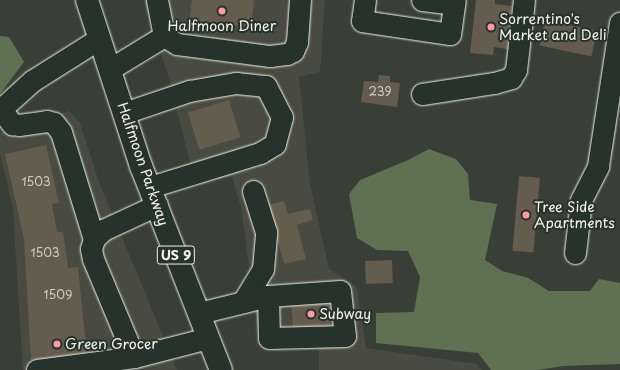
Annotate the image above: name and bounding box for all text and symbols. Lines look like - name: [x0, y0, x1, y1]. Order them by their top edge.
- marker: Halfmoon Diner: [217, 6, 227, 16]
- place label: Sorrentino's Market and Deli: [499, 11, 609, 44]
- place label: Halfmoon Diner: [168, 18, 276, 34]
- marker: Sorrentino's Market and Deli: [486, 22, 496, 32]
- house number: 239: [368, 85, 392, 99]
- street label: Halfmoon Parkway: [114, 100, 172, 228]
- house number: 1503: [21, 175, 51, 189]
- place label: Tree Side Apartments: [534, 199, 615, 232]
- marker: Tree Side Apartments: [521, 210, 531, 220]
- road number: US 9: [157, 244, 195, 266]
- house number: 1503: [30, 246, 60, 260]
- house number: 1509: [44, 288, 72, 302]
- place label: Subway: [319, 306, 371, 322]
- marker: Subway: [306, 309, 316, 319]
- place label: Green Grocer: [65, 336, 159, 352]
- marker: Green Grocer: [52, 339, 62, 349]

